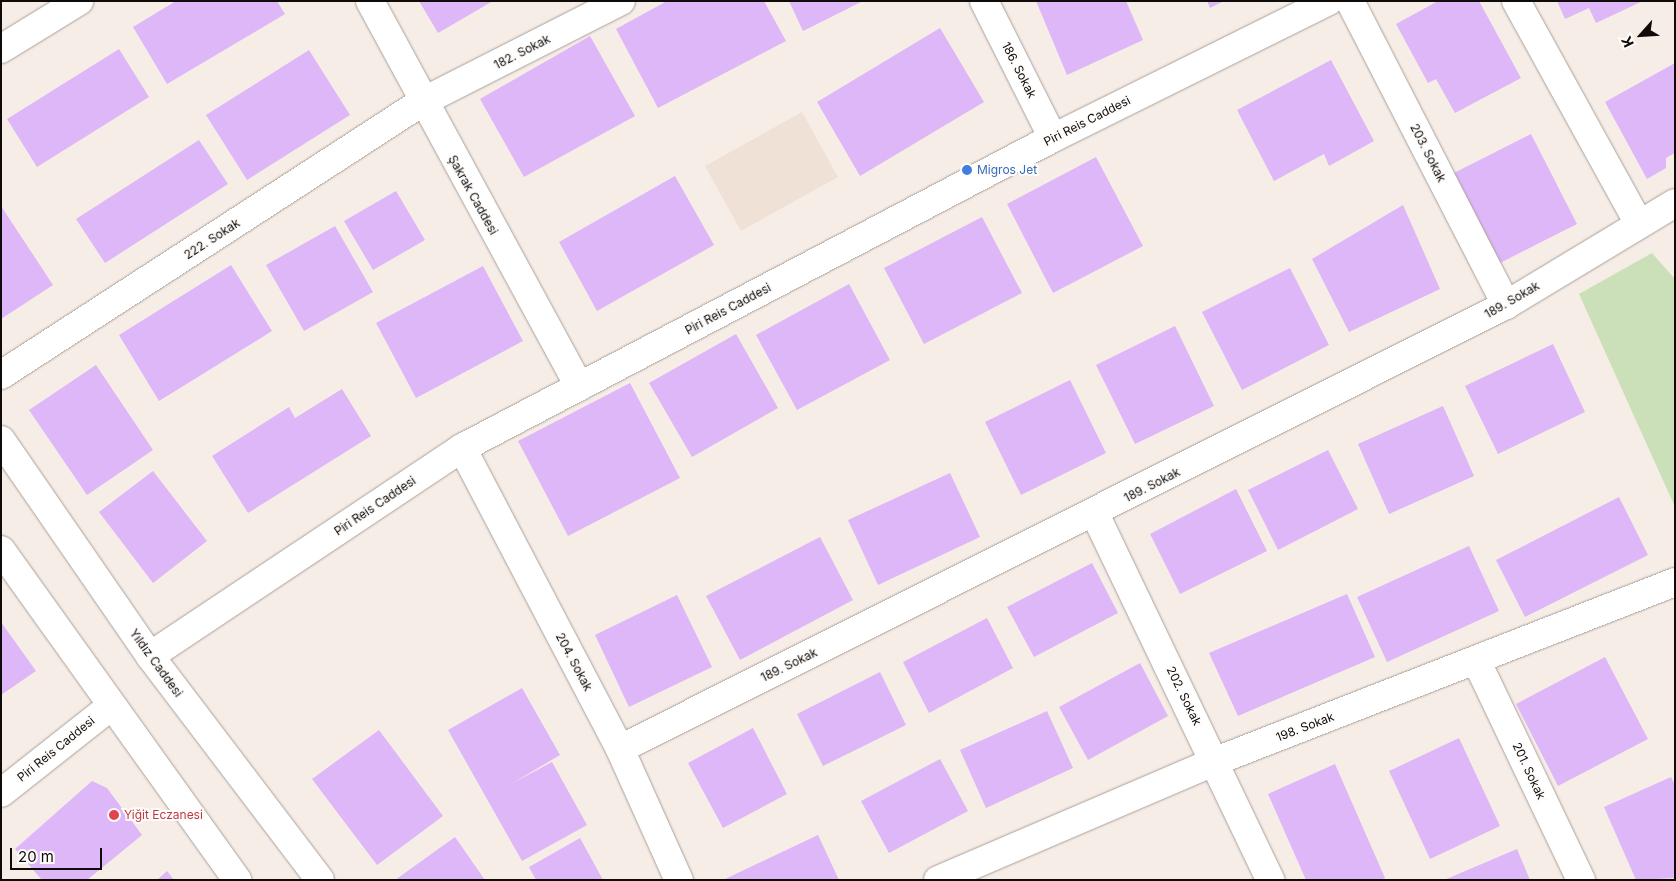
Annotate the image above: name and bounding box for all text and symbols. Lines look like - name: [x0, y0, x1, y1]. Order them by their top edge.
- north arrow: [1616, 10, 1666, 60]
- street label: 182. Sokak: [491, 32, 553, 72]
- text: K: [1617, 34, 1637, 50]
- street label: 186. Sokak: [999, 40, 1039, 100]
- street label: Piri Reis Caddesi: [1041, 93, 1133, 149]
- street label: 203. Sokak: [1407, 121, 1449, 185]
- street label: Şakrak Caddesi: [445, 153, 501, 237]
- place label: Migros Jet: [977, 163, 1037, 177]
- marker: Migros Jet: [961, 164, 973, 176]
- street label: 222. Sokak: [181, 216, 243, 262]
- street label: 189. Sokak: [1482, 278, 1542, 322]
- street label: Piri Reis Caddesi: [683, 280, 773, 338]
- street label: 189. Sokak: [1122, 465, 1182, 505]
- street label: Piri Reis Caddesi: [332, 473, 418, 539]
- street label: Yıldız Caddesi: [127, 626, 185, 700]
- street label: 204. Sokak: [553, 630, 595, 694]
- street label: 189. Sokak: [758, 645, 820, 685]
- street label: 202. Sokak: [1164, 664, 1204, 728]
- street label: 198. Sokak: [1274, 709, 1336, 745]
- street label: Piri Reis Caddesi: [14, 713, 98, 785]
- street label: 201. Sokak: [1509, 740, 1549, 802]
- place label: Yiğit Eczanesi: [124, 808, 203, 822]
- marker: Yiğit Eczanesi: [108, 809, 120, 821]
- scale bar: [12, 838, 105, 870]
- text: 20 m: [18, 847, 54, 866]

